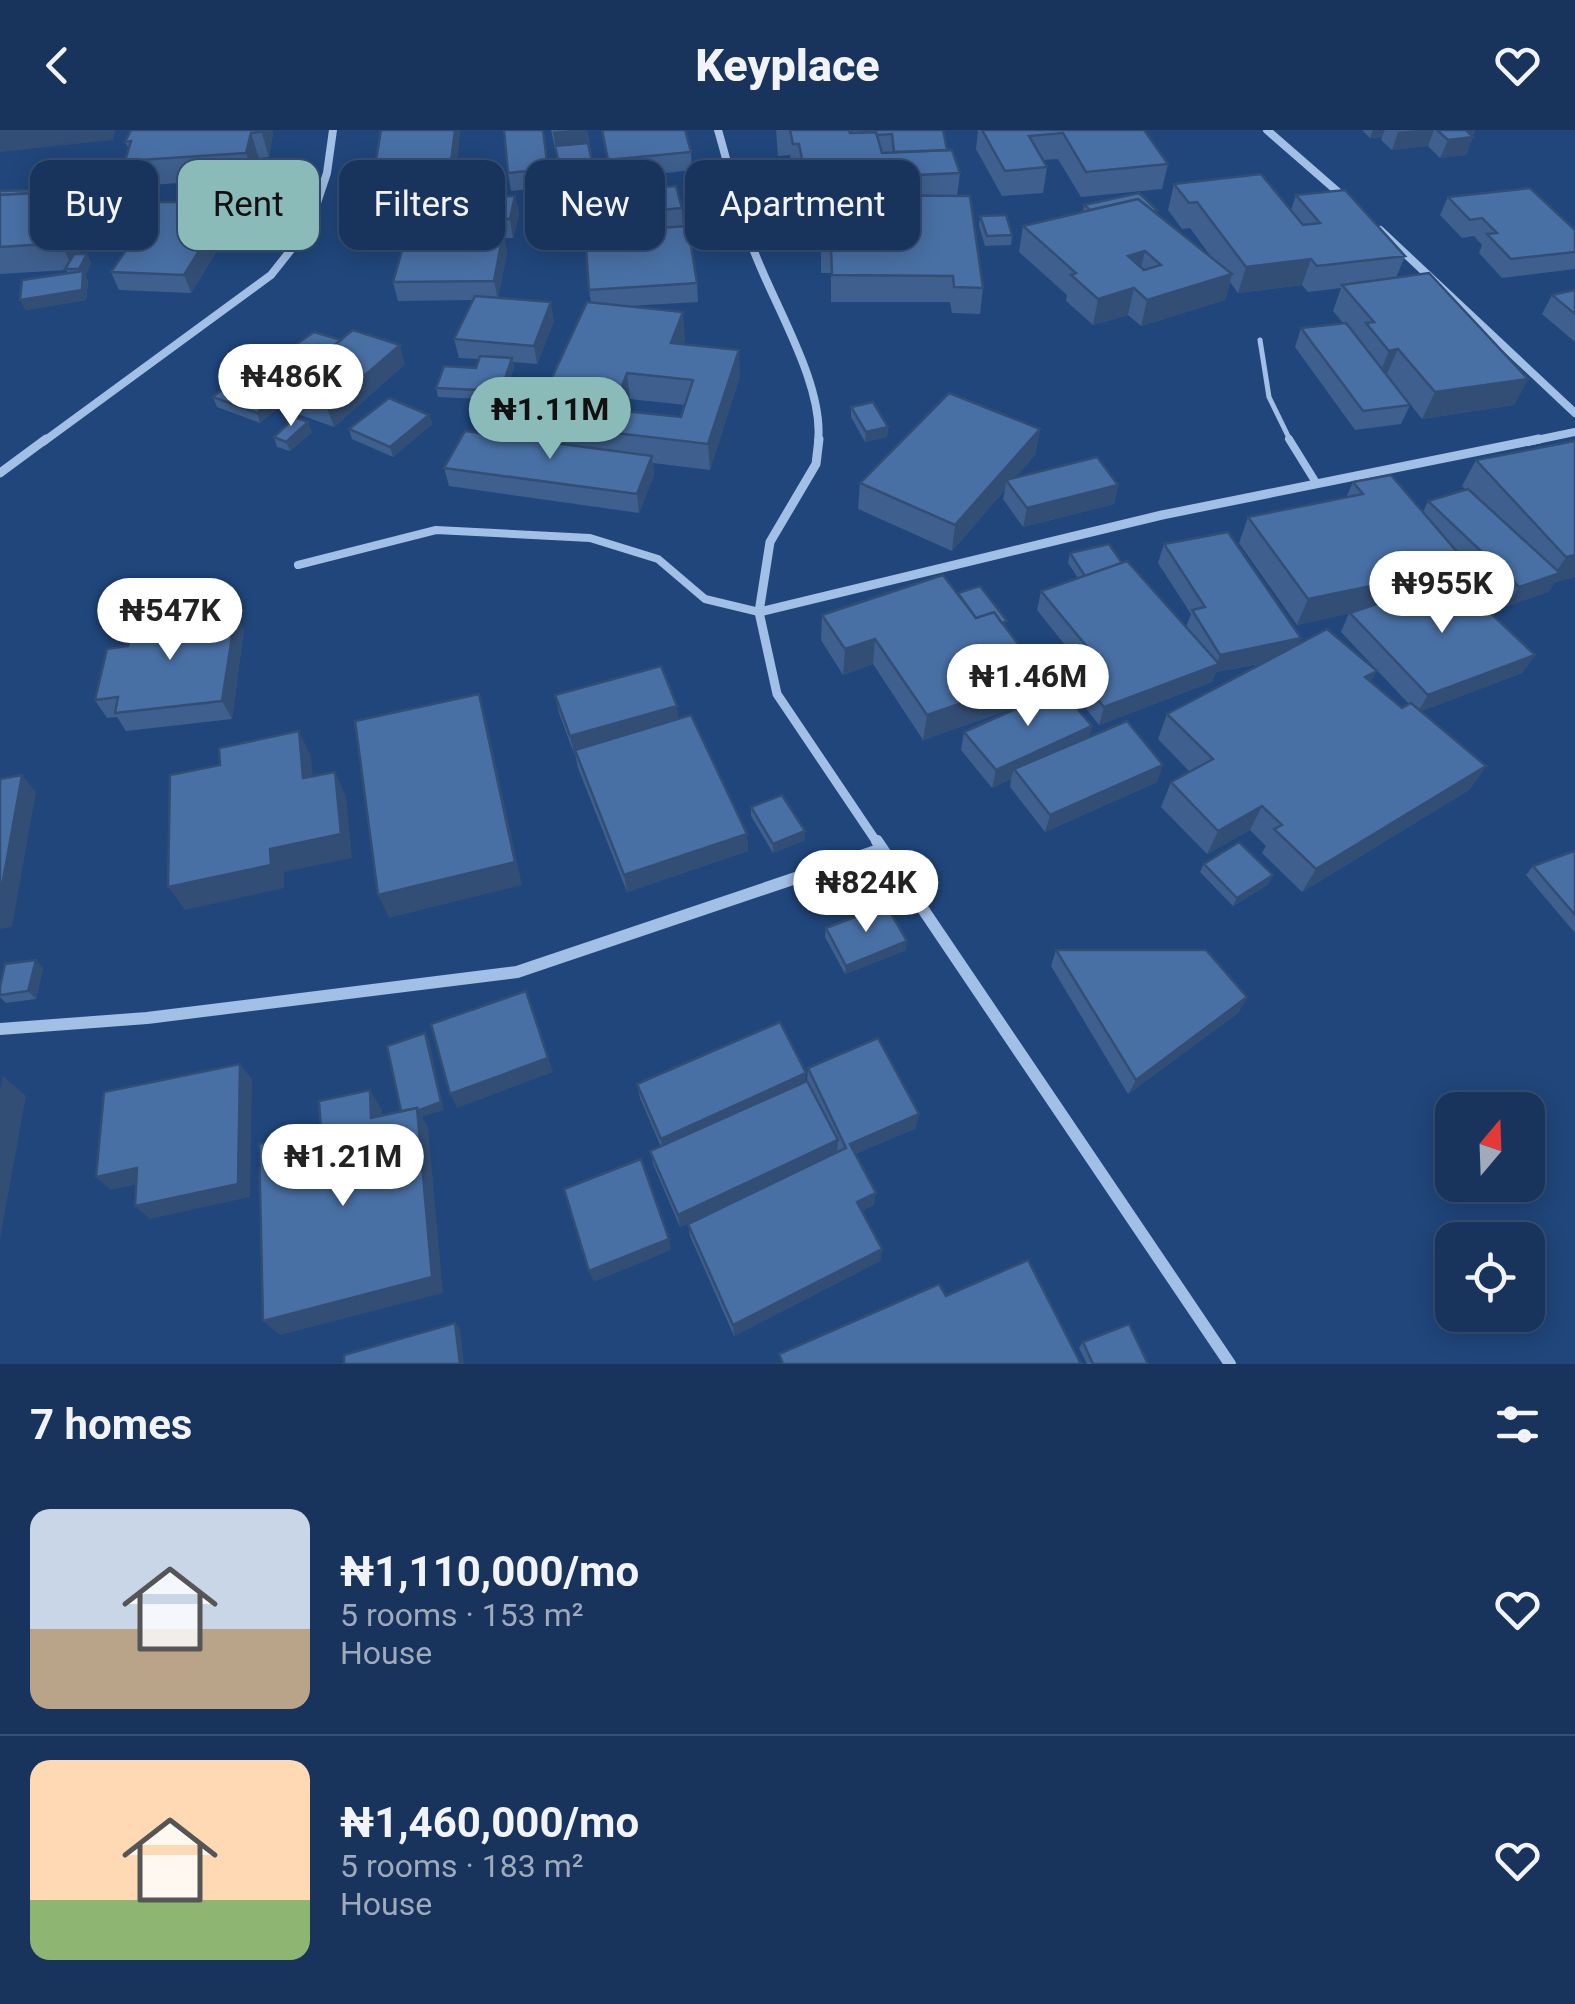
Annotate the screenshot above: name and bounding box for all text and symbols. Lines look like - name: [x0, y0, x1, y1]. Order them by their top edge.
- icon: back: [30, 38, 85, 93]
- icon: heart: [1490, 38, 1545, 93]
- text: Keyplace: [695, 39, 880, 92]
- chip: Buy: [30, 160, 158, 250]
- chip: Rent: [178, 160, 319, 250]
- chip: Filters: [339, 160, 505, 250]
- chip: New: [525, 160, 665, 250]
- chip: Apartment: [685, 160, 920, 250]
- pin: ₦486K: [221, 344, 361, 429]
- text: ₦486K: [240, 357, 342, 395]
- pin: ₦1.11M: [469, 377, 631, 462]
- text: ₦1.11M: [491, 390, 609, 428]
- pin: ₦955K: [1372, 551, 1512, 636]
- text: ₦955K: [1391, 564, 1493, 602]
- pin: ₦547K: [100, 578, 240, 663]
- text: ₦547K: [119, 591, 221, 629]
- pin: ₦1.46M: [947, 644, 1109, 729]
- text: ₦1.46M: [969, 657, 1087, 695]
- pin: ₦824K: [796, 850, 936, 935]
- text: ₦824K: [815, 863, 917, 901]
- north arrow: [1435, 1092, 1545, 1202]
- map controls: [1435, 1092, 1545, 1332]
- pin: ₦1.21M: [262, 1124, 424, 1209]
- text: ₦1.21M: [284, 1137, 402, 1175]
- button: locate: [1435, 1222, 1545, 1332]
- icon: filters: [1490, 1397, 1545, 1452]
- text: 7 homes: [30, 1400, 192, 1449]
- text: ₦1,110,000/mo: [340, 1547, 639, 1596]
- icon: home: [110, 1549, 230, 1669]
- icon: heart: [1490, 1582, 1545, 1637]
- text: 5 rooms · 153 m²: [340, 1596, 583, 1634]
- text: House: [340, 1634, 432, 1672]
- text: ₦1,460,000/mo: [340, 1798, 639, 1847]
- icon: home: [110, 1800, 230, 1920]
- icon: heart: [1490, 1833, 1545, 1888]
- text: 5 rooms · 183 m²: [340, 1847, 583, 1885]
- text: House: [340, 1885, 432, 1923]

